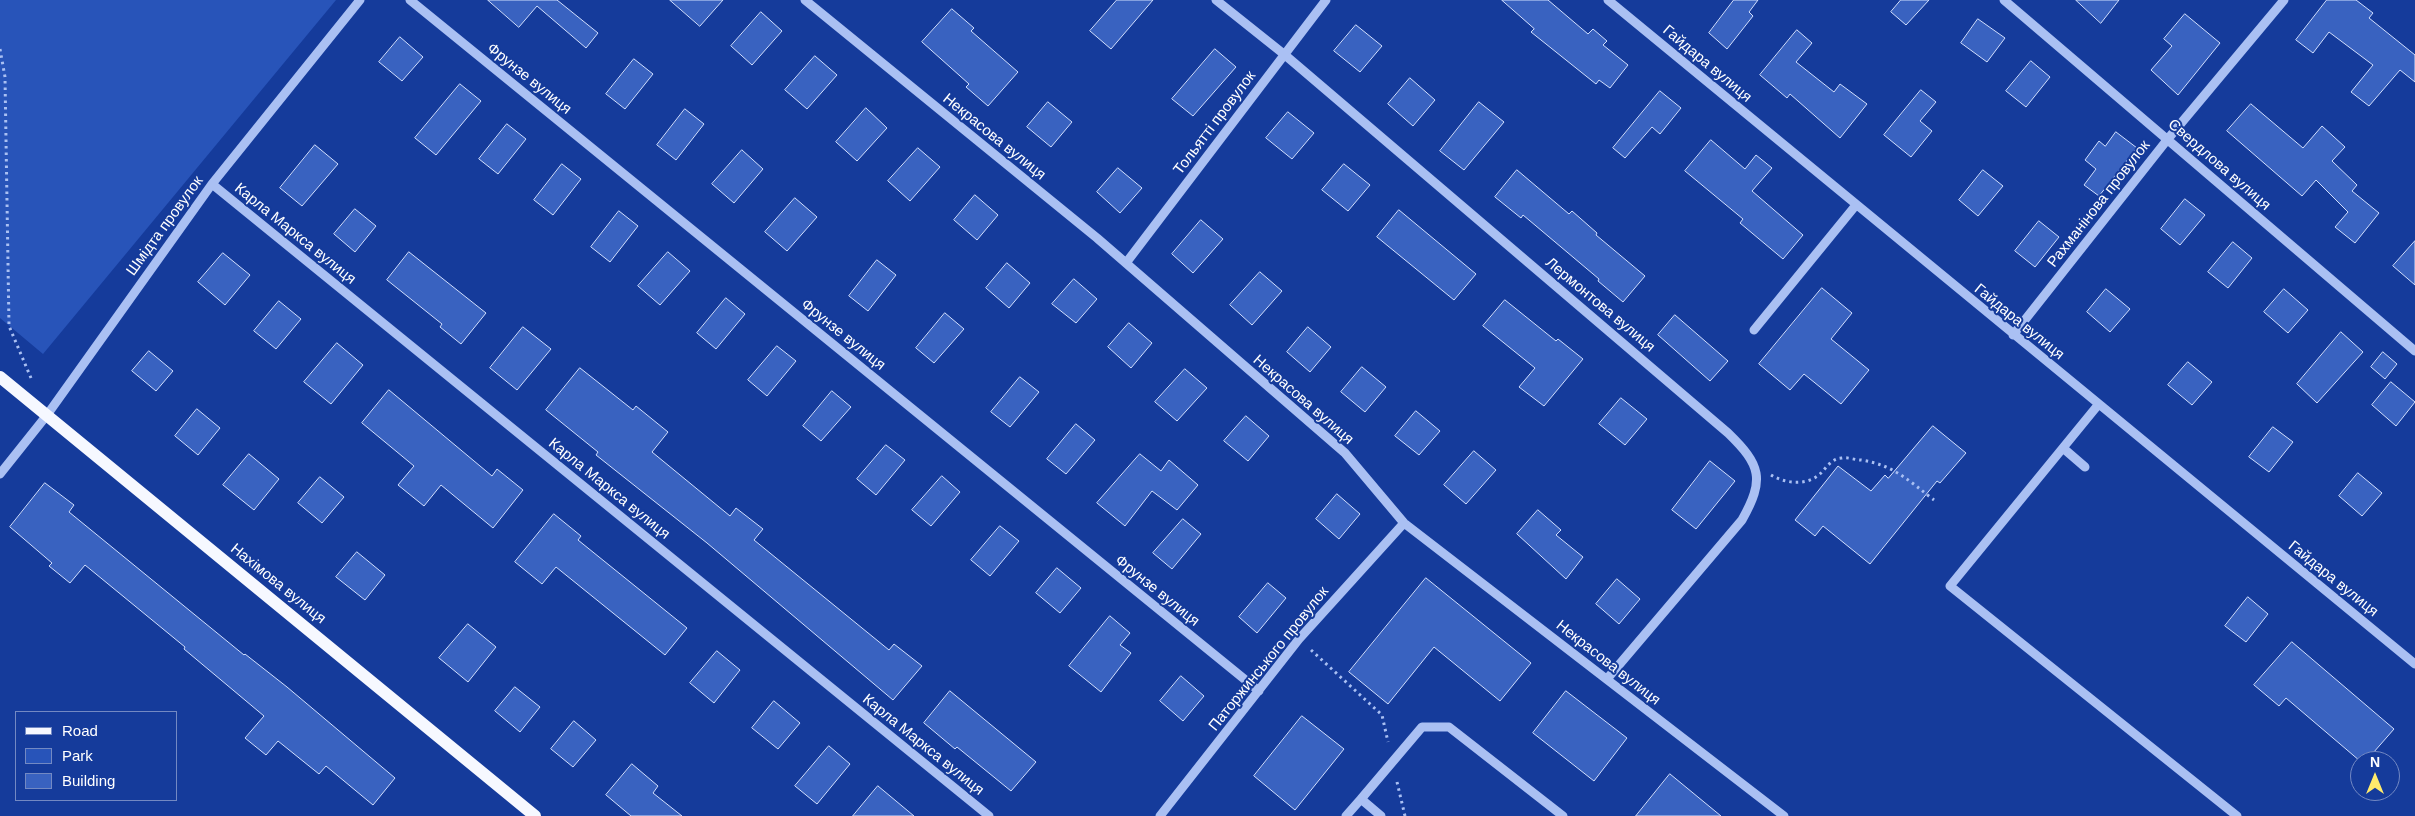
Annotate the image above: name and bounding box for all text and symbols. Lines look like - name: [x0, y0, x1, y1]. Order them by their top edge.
- street label: Гайдара вулиця: [1659, 22, 1755, 106]
- street label: Фрунзе вулиця: [483, 40, 575, 118]
- street label: Тольятті провулок: [1170, 68, 1260, 178]
- street label: Некрасова вулиця: [939, 90, 1049, 184]
- street label: Свердлова вулиця: [2164, 116, 2274, 214]
- street label: Рахманінова провулок: [2044, 137, 2154, 271]
- street label: Шмідта провулок: [123, 173, 207, 279]
- street label: Карла Маркса вулиця: [231, 180, 359, 288]
- street label: Лермонтова вулиця: [1542, 254, 1658, 356]
- street label: Гайдара вулиця: [1970, 280, 2068, 364]
- street label: Фрунзе вулиця: [797, 296, 889, 374]
- street label: Некрасова вулиця: [1249, 351, 1357, 449]
- street label: Карла Маркса вулиця: [545, 435, 673, 543]
- street label: Гайдара вулиця: [2284, 537, 2382, 621]
- street label: Нахімова вулиця: [227, 540, 329, 628]
- street label: Фрунзе вулиця: [1111, 552, 1203, 630]
- street label: Паторжинського провулок: [1205, 583, 1333, 735]
- street label: Некрасова вулиця: [1552, 617, 1664, 709]
- street label: Карла Маркса вулиця: [859, 691, 987, 799]
- legend: [15, 711, 178, 801]
- text: Road: [62, 722, 98, 739]
- text: Park: [62, 747, 93, 764]
- north arrow: [2350, 751, 2400, 801]
- text: N: [2370, 754, 2380, 770]
- text: Building: [62, 772, 115, 789]

